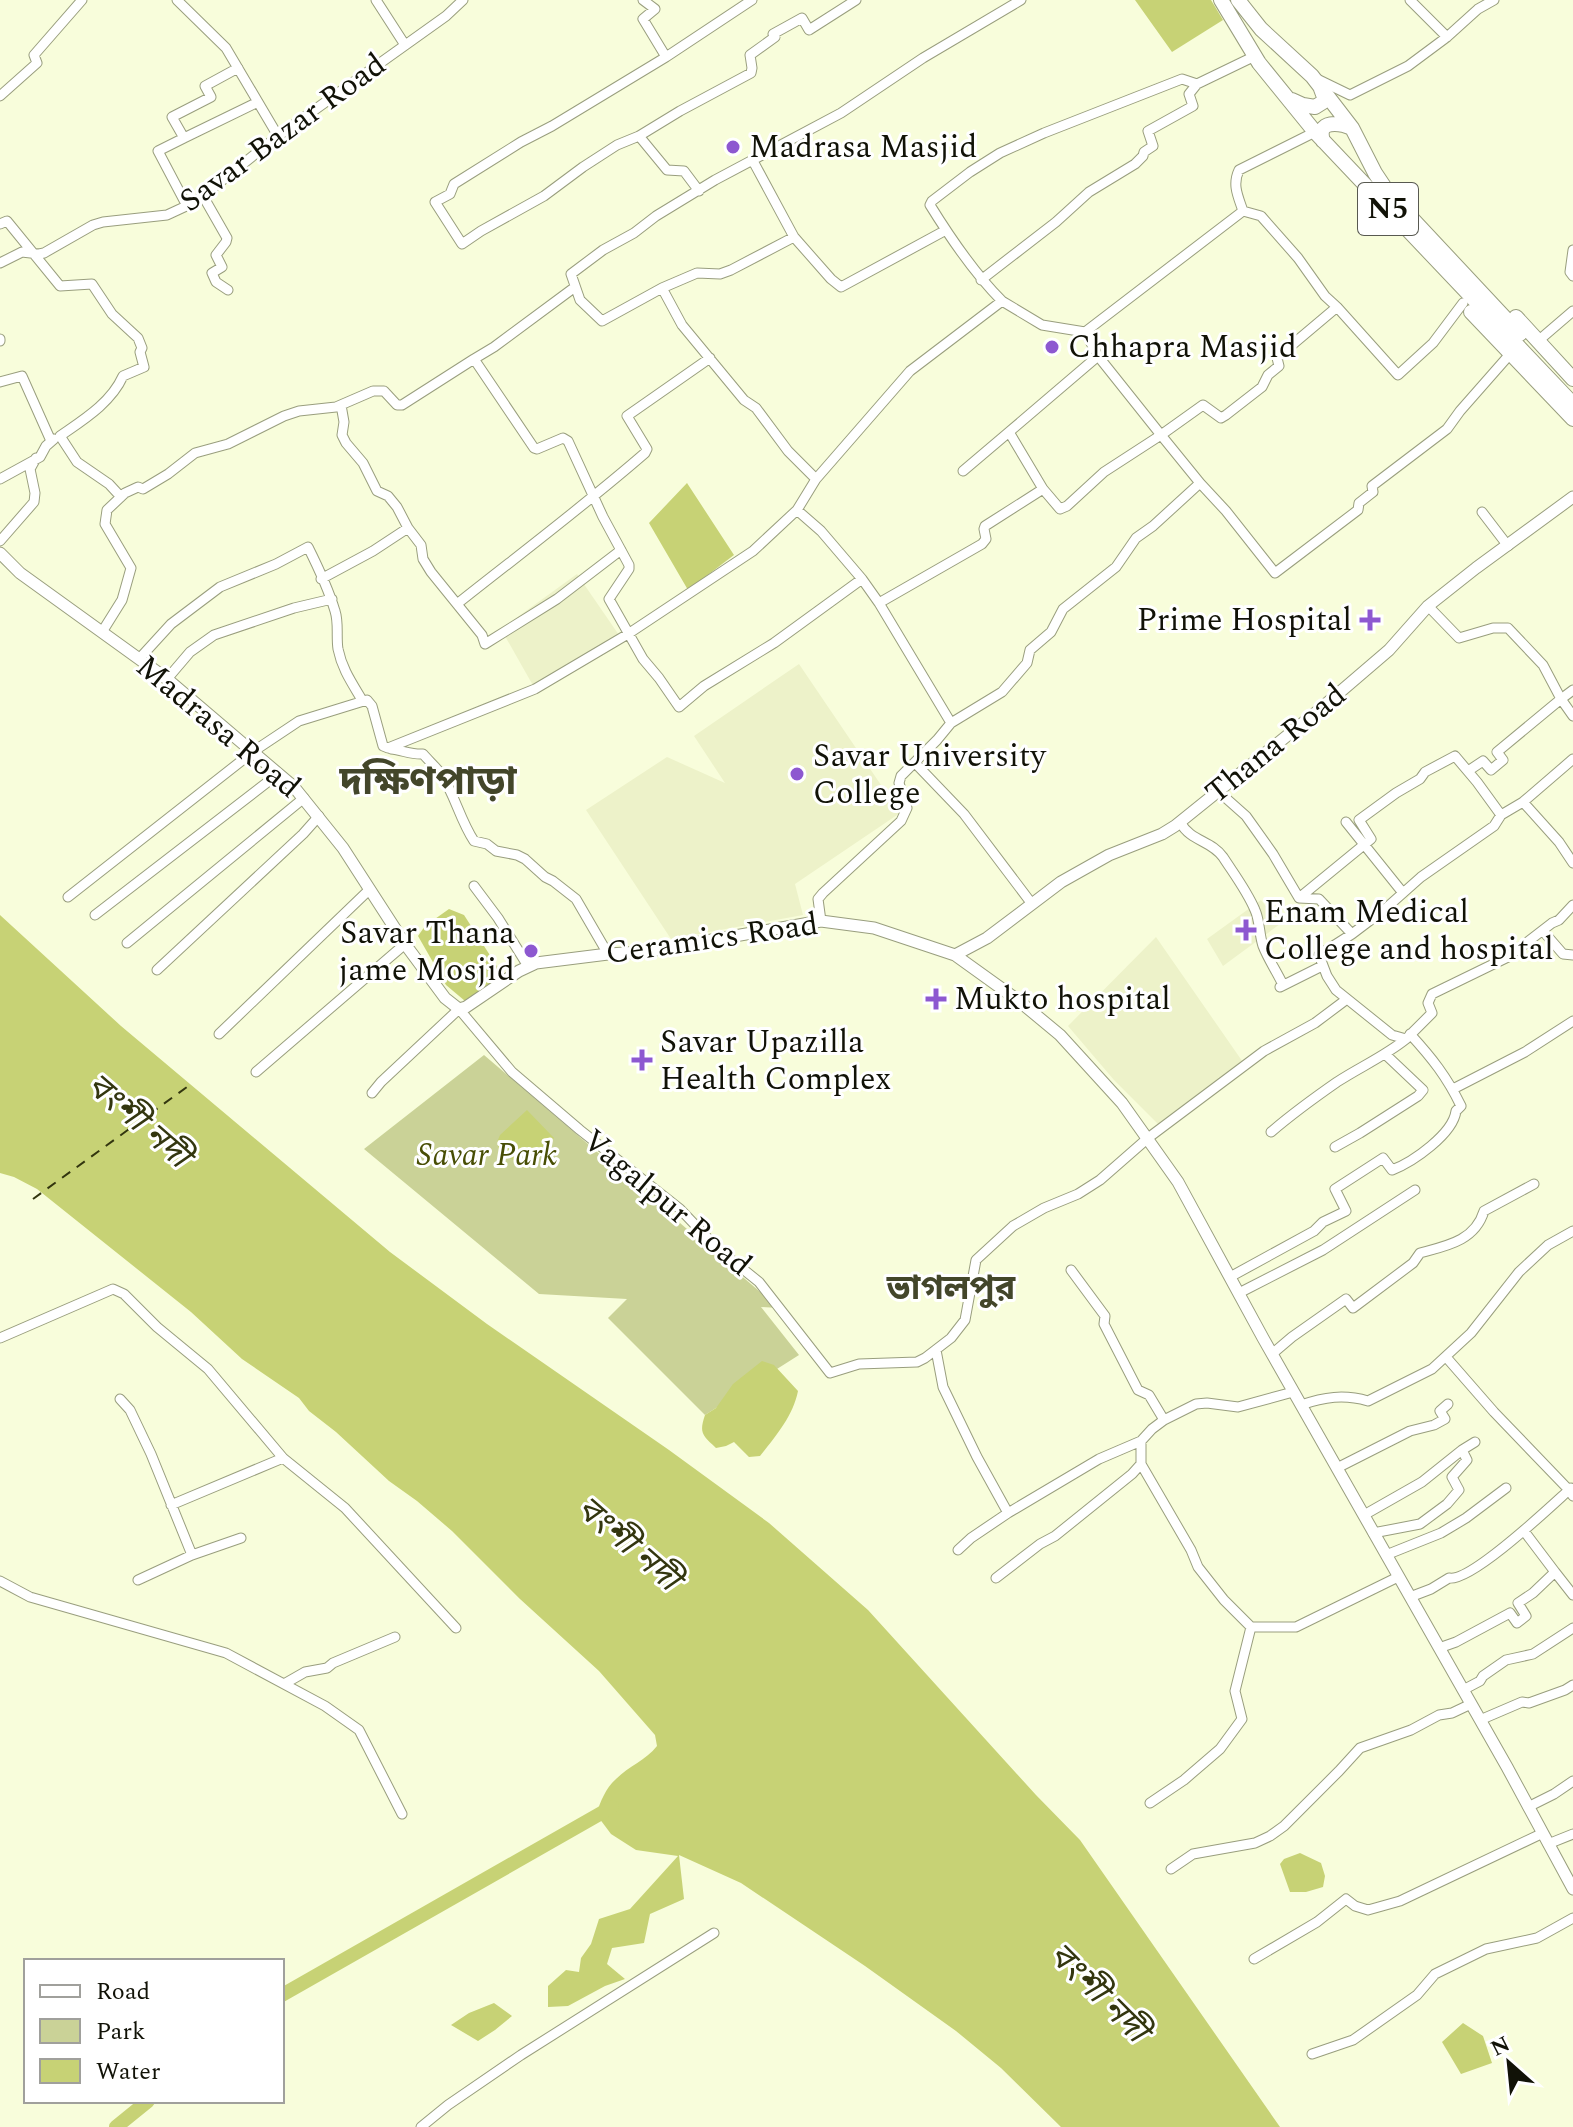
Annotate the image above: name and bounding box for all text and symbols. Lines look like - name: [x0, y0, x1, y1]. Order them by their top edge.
- street label: Savar Bazar Road: [169, 41, 397, 225]
- place label: Madrasa Masjid: [749, 123, 977, 172]
- marker: Madrasa Masjid: [724, 138, 742, 156]
- road number: N5: [1358, 183, 1418, 235]
- place label: Chhapra Masjid: [1068, 323, 1297, 372]
- marker: Chhapra Masjid: [1043, 338, 1061, 356]
- place label: Prime Hospital: [1137, 596, 1352, 645]
- marker: Prime Hospital: [1359, 609, 1381, 631]
- street label: Madrasa Road: [125, 643, 311, 811]
- street label: Thana Road: [1195, 671, 1357, 817]
- place label: Savar University College: [813, 732, 1047, 818]
- district label: দক্ষিণপাড়া: [338, 752, 517, 813]
- marker: Savar University College: [788, 765, 806, 783]
- place label: Enam Medical College and hospital: [1264, 888, 1554, 974]
- street label: Ceramics Road: [603, 900, 821, 978]
- place label: Savar Thana jame Mosjid: [339, 909, 515, 995]
- marker: Enam Medical College and hospital: [1235, 919, 1257, 941]
- marker: Savar Thana jame Mosjid: [522, 942, 540, 960]
- place label: Mukto hospital: [954, 975, 1171, 1024]
- marker: Mukto hospital: [925, 988, 947, 1010]
- place label: Savar Upazilla Health Complex: [660, 1018, 891, 1104]
- marker: Savar Upazilla Health Complex: [631, 1049, 653, 1071]
- water label: বংশী নদী: [74, 1061, 206, 1185]
- street label: Vagalpur Road: [571, 1117, 763, 1289]
- park label: Savar Park: [417, 1131, 557, 1180]
- district label: ভাগলপুর: [886, 1263, 1016, 1315]
- water label: বংশী নদী: [564, 1484, 696, 1608]
- water label: বংশী নদী: [1036, 1931, 1164, 2059]
- legend: [24, 1959, 284, 2103]
- text: Road: [96, 1974, 150, 2010]
- text: Park: [96, 2014, 146, 2050]
- north arrow: [1469, 2023, 1549, 2103]
- text: N: [1485, 2028, 1516, 2065]
- text: Water: [96, 2054, 160, 2090]

